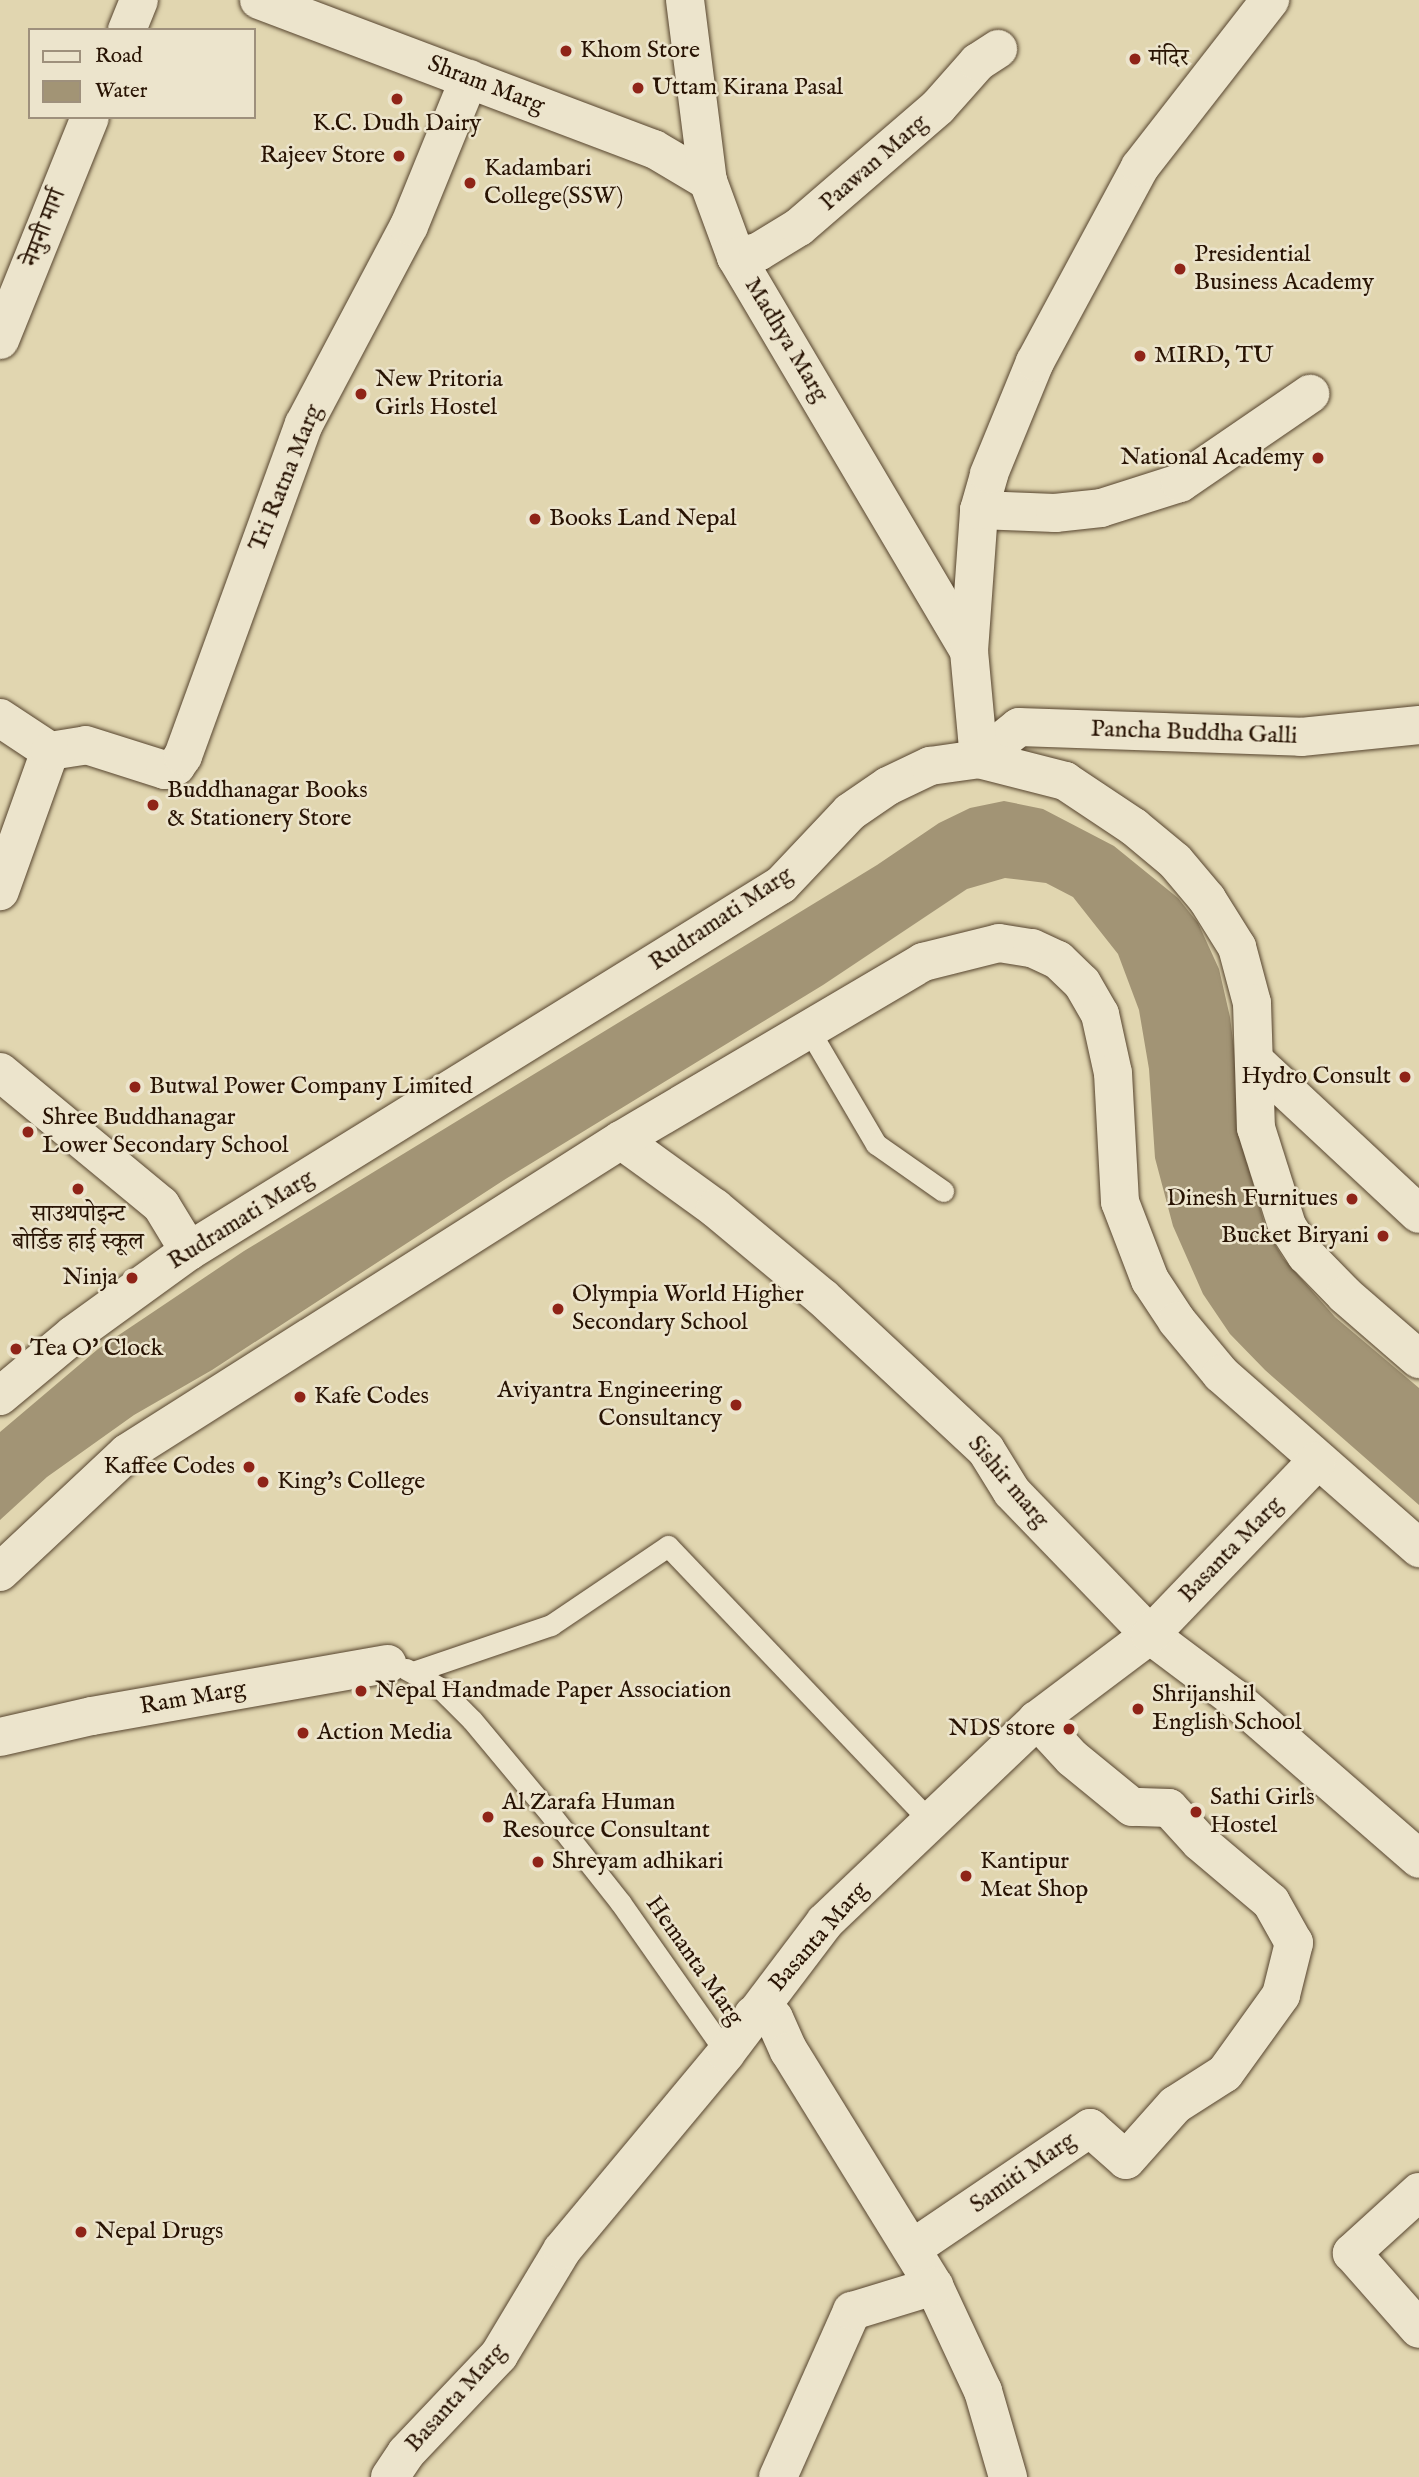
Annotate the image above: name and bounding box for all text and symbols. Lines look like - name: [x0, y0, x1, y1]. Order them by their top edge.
- legend: [28, 28, 256, 119]
- place label: Khom Store: [580, 37, 700, 65]
- text: Road: [95, 43, 142, 70]
- marker: Khom Store: [558, 43, 574, 59]
- place label: मंदिर: [1149, 45, 1188, 73]
- street label: Shram Marg: [424, 50, 548, 120]
- marker: मंदिर: [1127, 51, 1143, 67]
- place label: Uttam Kirana Pasal: [652, 74, 843, 102]
- text: Water: [95, 78, 147, 105]
- marker: Uttam Kirana Pasal: [630, 80, 646, 96]
- marker: K.C. Dudh Dairy: [389, 91, 405, 107]
- street label: Paawan Marg: [814, 108, 934, 218]
- place label: K.C. Dudh Dairy: [313, 110, 481, 138]
- place label: Rajeev Store: [260, 142, 385, 170]
- marker: Rajeev Store: [391, 148, 407, 164]
- place label: Kadambari College(SSW): [484, 155, 623, 211]
- marker: Kadambari College(SSW): [462, 175, 478, 191]
- street label: नेमुनी मार्ग: [17, 185, 73, 271]
- place label: Presidential Business Academy: [1194, 241, 1374, 297]
- marker: Presidential Business Academy: [1172, 261, 1188, 277]
- street label: Madhya Marg: [738, 272, 834, 408]
- place label: MIRD, TU: [1154, 342, 1273, 370]
- marker: MIRD, TU: [1132, 348, 1148, 364]
- place label: New Pritoria Girls Hostel: [375, 366, 503, 422]
- marker: New Pritoria Girls Hostel: [353, 386, 369, 402]
- street label: Tri Ratna Marg: [243, 400, 329, 556]
- place label: National Academy: [1120, 444, 1304, 472]
- marker: National Academy: [1310, 450, 1326, 466]
- place label: Books Land Nepal: [549, 505, 737, 533]
- marker: Books Land Nepal: [527, 511, 543, 527]
- street label: Pancha Buddha Galli: [1090, 715, 1298, 751]
- place label: Buddhanagar Books & Stationery Store: [167, 777, 368, 833]
- marker: Buddhanagar Books & Stationery Store: [145, 797, 161, 813]
- street label: Rudramati Marg: [644, 861, 798, 977]
- place label: Hydro Consult: [1241, 1063, 1391, 1091]
- marker: Hydro Consult: [1397, 1069, 1413, 1085]
- place label: Butwal Power Company Limited: [149, 1073, 472, 1101]
- marker: Butwal Power Company Limited: [127, 1079, 143, 1095]
- place label: Shree Buddhanagar Lower Secondary School: [42, 1104, 289, 1160]
- marker: Shree Buddhanagar Lower Secondary School: [20, 1124, 36, 1140]
- street label: Rudramati Marg: [163, 1164, 319, 1276]
- marker: साउथपोइन्ट बोर्डिङ हाई स्कूल: [70, 1181, 86, 1197]
- place label: Dinesh Furnitues: [1166, 1185, 1338, 1213]
- marker: Dinesh Furnitues: [1344, 1191, 1360, 1207]
- place label: साउथपोइन्ट बोर्डिङ हाई स्कूल: [12, 1201, 144, 1257]
- place label: Bucket Biryani: [1221, 1222, 1369, 1250]
- marker: Bucket Biryani: [1375, 1228, 1391, 1244]
- place label: Ninja: [62, 1264, 118, 1292]
- marker: Ninja: [124, 1270, 140, 1286]
- place label: Olympia World Higher Secondary School: [572, 1281, 804, 1337]
- marker: Olympia World Higher Secondary School: [550, 1301, 566, 1317]
- place label: Tea O' Clock: [30, 1335, 163, 1363]
- marker: Tea O' Clock: [8, 1341, 24, 1357]
- place label: Aviyantra Engineering Consultancy: [497, 1377, 722, 1433]
- place label: Kafe Codes: [314, 1383, 429, 1411]
- marker: Kafe Codes: [292, 1389, 308, 1405]
- marker: Aviyantra Engineering Consultancy: [728, 1397, 744, 1413]
- street label: Sishir marg: [961, 1430, 1055, 1534]
- place label: Kaffee Codes: [103, 1453, 235, 1481]
- marker: Kaffee Codes: [241, 1459, 257, 1475]
- place label: King's College: [277, 1468, 425, 1496]
- marker: King's College: [255, 1474, 271, 1490]
- street label: Basanta Marg: [1173, 1491, 1289, 1609]
- street label: Ram Marg: [138, 1675, 248, 1721]
- place label: Nepal Handmade Paper Association: [375, 1677, 731, 1705]
- place label: Shrijanshil English School: [1152, 1681, 1302, 1737]
- marker: Nepal Handmade Paper Association: [353, 1683, 369, 1699]
- marker: Shrijanshil English School: [1130, 1701, 1146, 1717]
- place label: NDS store: [948, 1715, 1055, 1743]
- place label: Action Media: [317, 1719, 452, 1747]
- marker: NDS store: [1061, 1721, 1077, 1737]
- marker: Action Media: [295, 1725, 311, 1741]
- place label: Sathi Girls Hostel: [1210, 1784, 1315, 1840]
- place label: Al Zarafa Human Resource Consultant: [502, 1789, 710, 1845]
- marker: Sathi Girls Hostel: [1188, 1804, 1204, 1820]
- marker: Al Zarafa Human Resource Consultant: [480, 1809, 496, 1825]
- place label: Shreyam adhikari: [552, 1848, 723, 1876]
- place label: Kantipur Meat Shop: [980, 1848, 1088, 1904]
- marker: Shreyam adhikari: [530, 1854, 546, 1870]
- marker: Kantipur Meat Shop: [958, 1868, 974, 1884]
- street label: Basanta Marg: [763, 1876, 875, 1998]
- street label: Hemanta Marg: [639, 1891, 749, 2031]
- street label: Samiti Marg: [965, 2126, 1081, 2220]
- place label: Nepal Drugs: [95, 2218, 223, 2246]
- marker: Nepal Drugs: [73, 2224, 89, 2240]
- street label: Basanta Marg: [400, 2338, 512, 2458]

